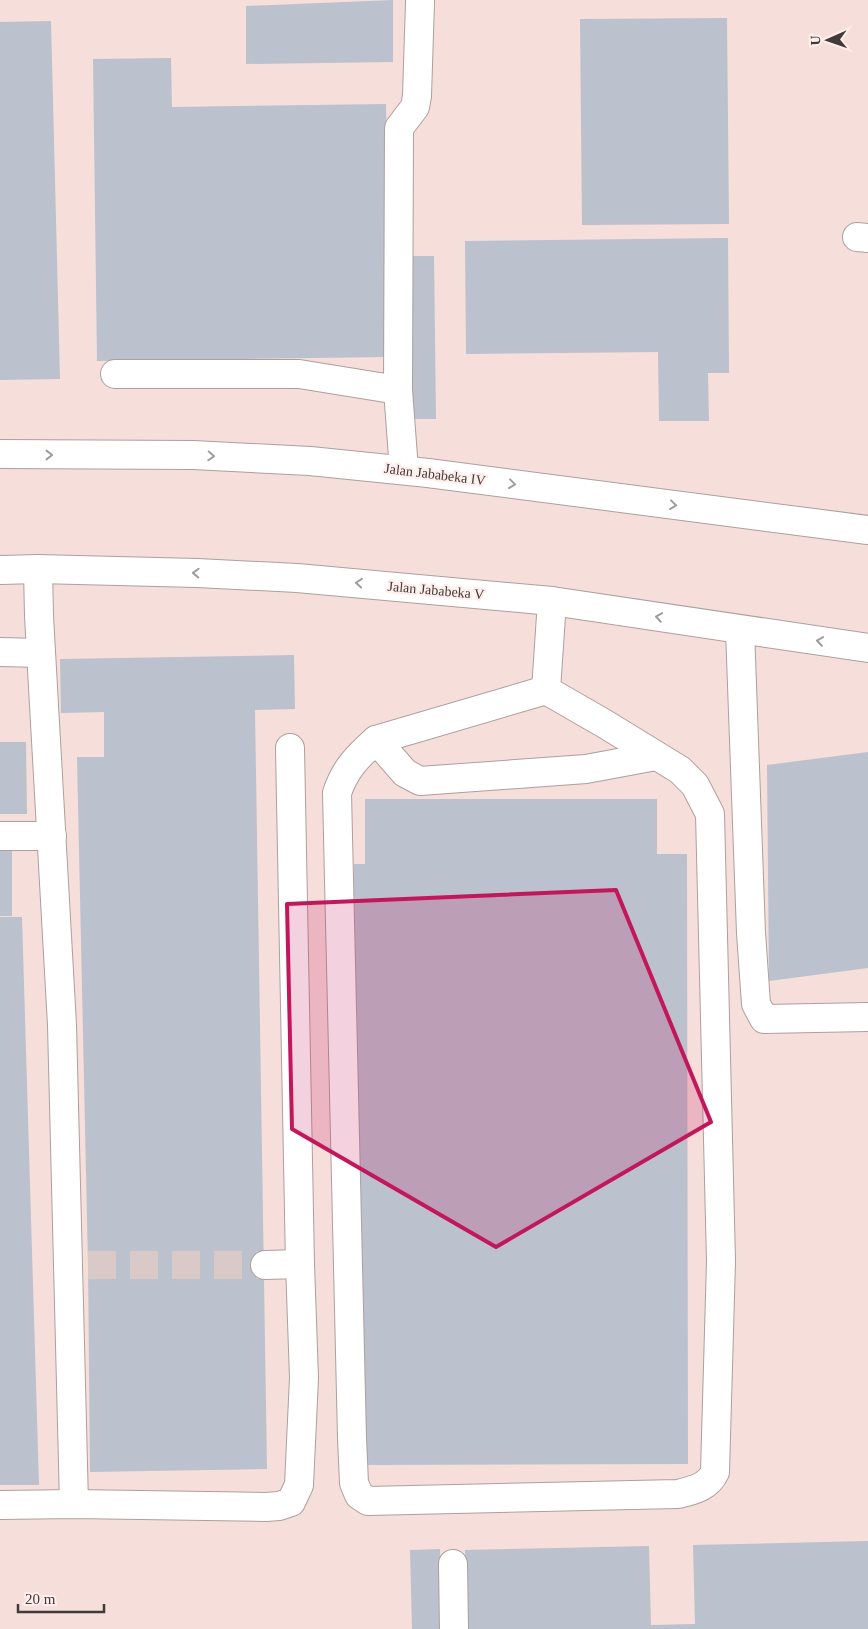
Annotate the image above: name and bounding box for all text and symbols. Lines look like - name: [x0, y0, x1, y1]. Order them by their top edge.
- north arrow: [803, 15, 853, 65]
- text: U: [808, 35, 823, 46]
- one-way arrow: [45, 450, 53, 460]
- one-way arrow: [207, 450, 215, 461]
- street label: Jalan Jababeka IV: [383, 461, 486, 488]
- one-way arrow: [509, 478, 517, 489]
- one-way arrow: [669, 499, 678, 509]
- one-way arrow: [192, 568, 200, 578]
- one-way arrow: [354, 578, 362, 589]
- street label: Jalan Jababeka V: [387, 579, 485, 602]
- one-way arrow: [655, 613, 663, 623]
- one-way arrow: [815, 636, 823, 647]
- scale bar: [18, 1582, 104, 1614]
- text: 20 m: [25, 1591, 56, 1607]

